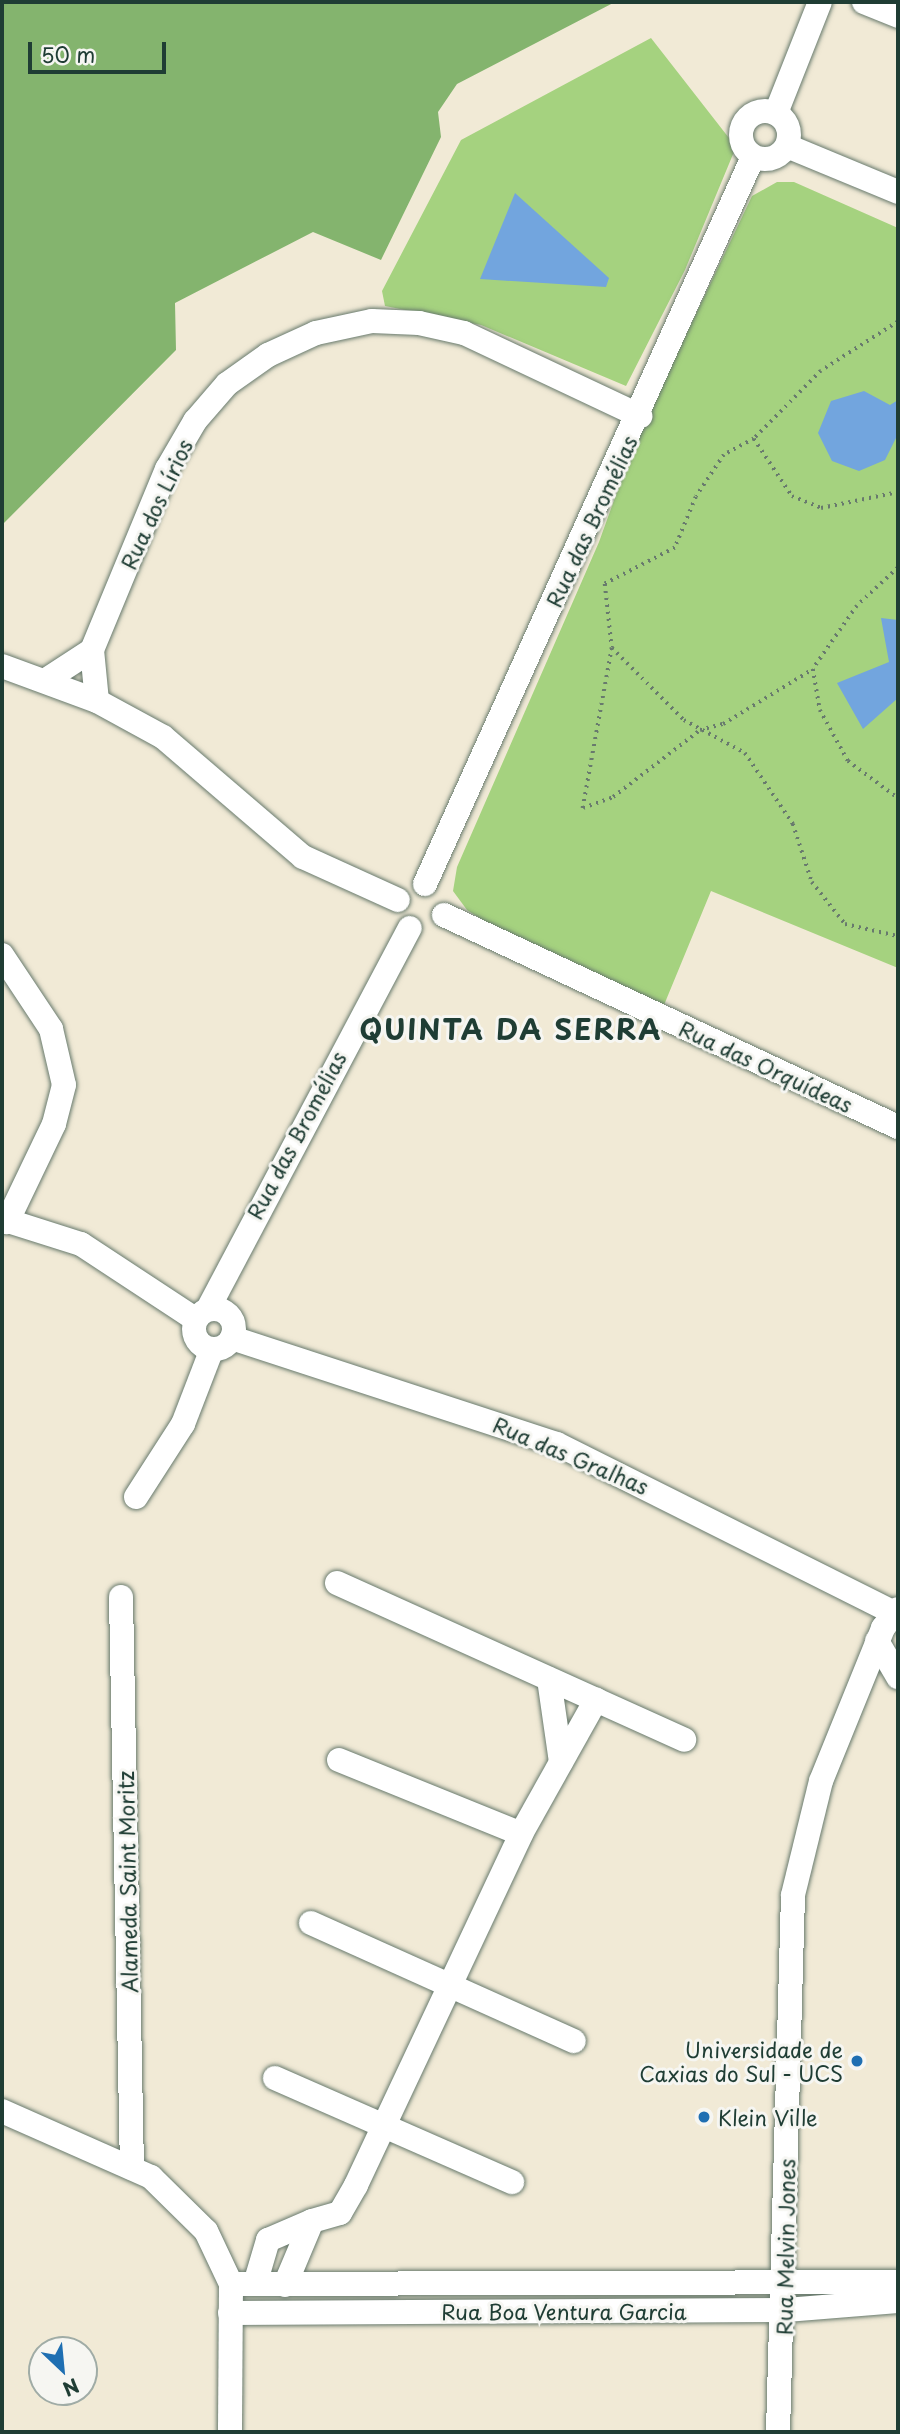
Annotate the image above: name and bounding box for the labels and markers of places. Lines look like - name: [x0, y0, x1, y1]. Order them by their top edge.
- place label: Universidade de Caxias do Sul - UCS: [638, 2036, 843, 2086]
- marker: Universidade de Caxias do Sul - UCS: [849, 2053, 865, 2069]
- place label: Klein Ville: [718, 2104, 817, 2130]
- marker: Klein Ville: [696, 2109, 712, 2125]

